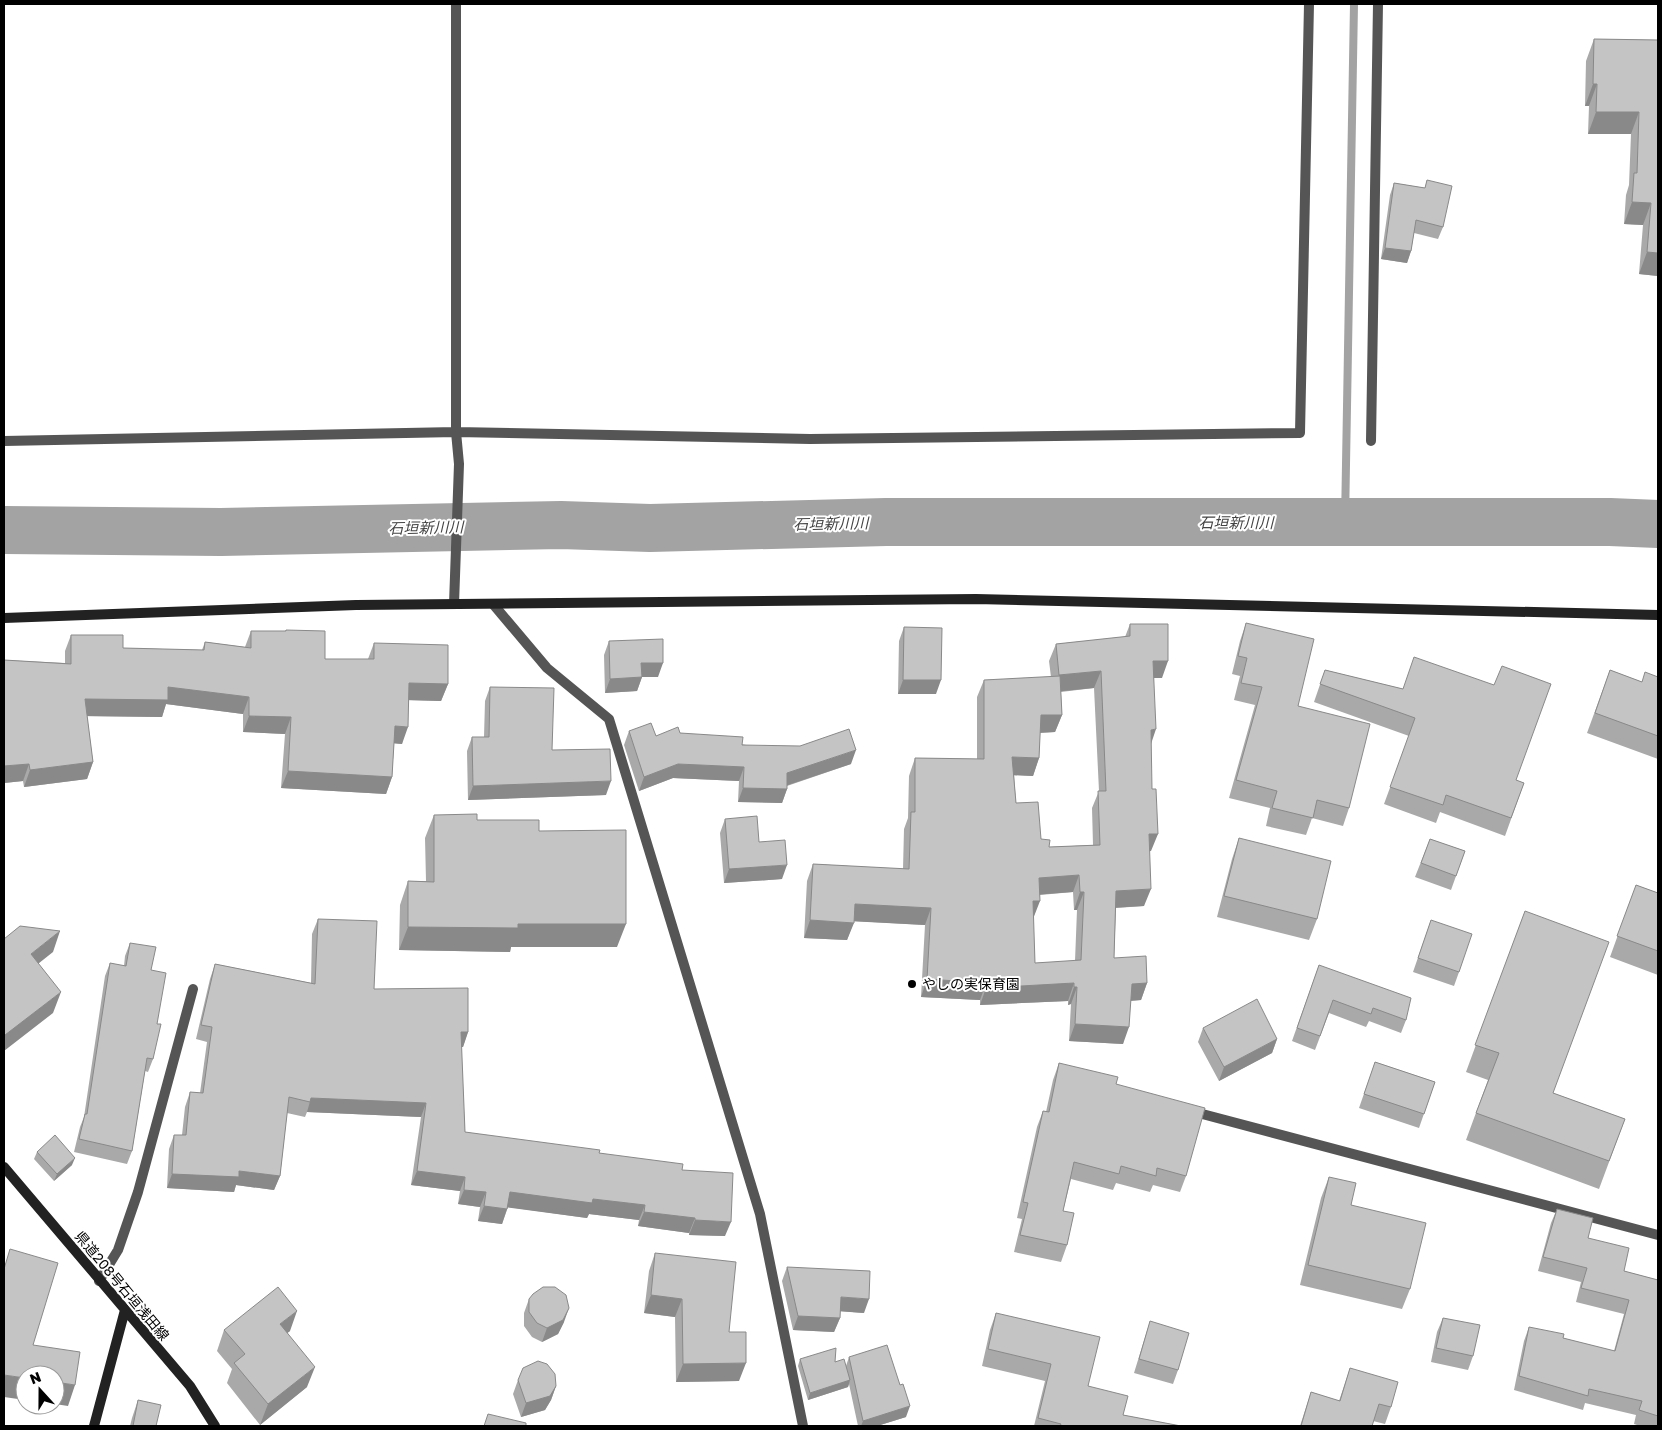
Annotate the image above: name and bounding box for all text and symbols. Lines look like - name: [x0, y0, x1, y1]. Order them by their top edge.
- water label: 石垣新川川: [793, 513, 871, 533]
- water label: 石垣新川川: [1198, 513, 1275, 531]
- water label: 石垣新川川: [388, 517, 466, 537]
- place label: やしの実保育園: [922, 975, 1020, 992]
- marker: やしの実保育園: [906, 978, 918, 990]
- street label: 県道208号石垣浅田線: [72, 1228, 173, 1344]
- north arrow: [15, 1365, 65, 1415]
- text: N: [27, 1368, 43, 1387]

